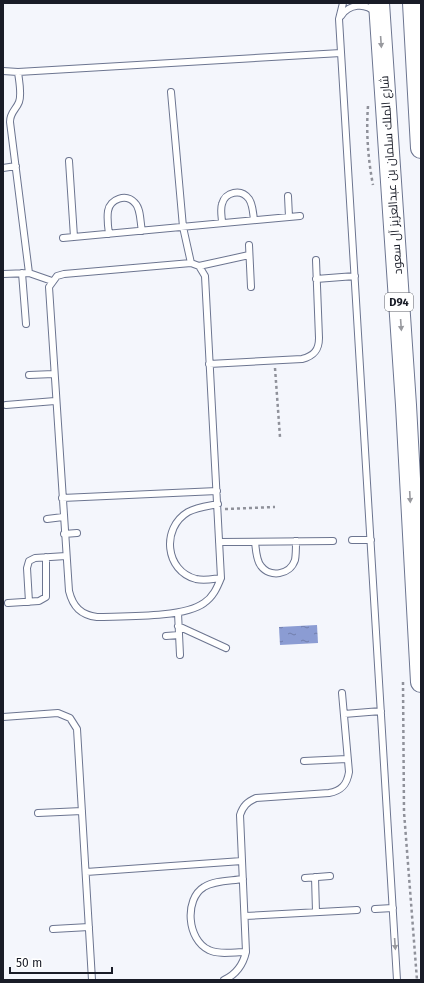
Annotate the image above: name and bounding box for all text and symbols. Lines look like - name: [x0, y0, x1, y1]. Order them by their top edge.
- one-way arrow: [378, 36, 385, 48]
- street label: شارع الملك سلمان بن عبدالعزيز آل سعود: [377, 75, 406, 275]
- road number: D94: [385, 293, 413, 311]
- one-way arrow: [397, 319, 404, 331]
- one-way arrow: [407, 491, 414, 503]
- one-way arrow: [392, 938, 398, 951]
- scale bar: [10, 949, 112, 975]
- text: 50 m: [16, 956, 42, 970]

